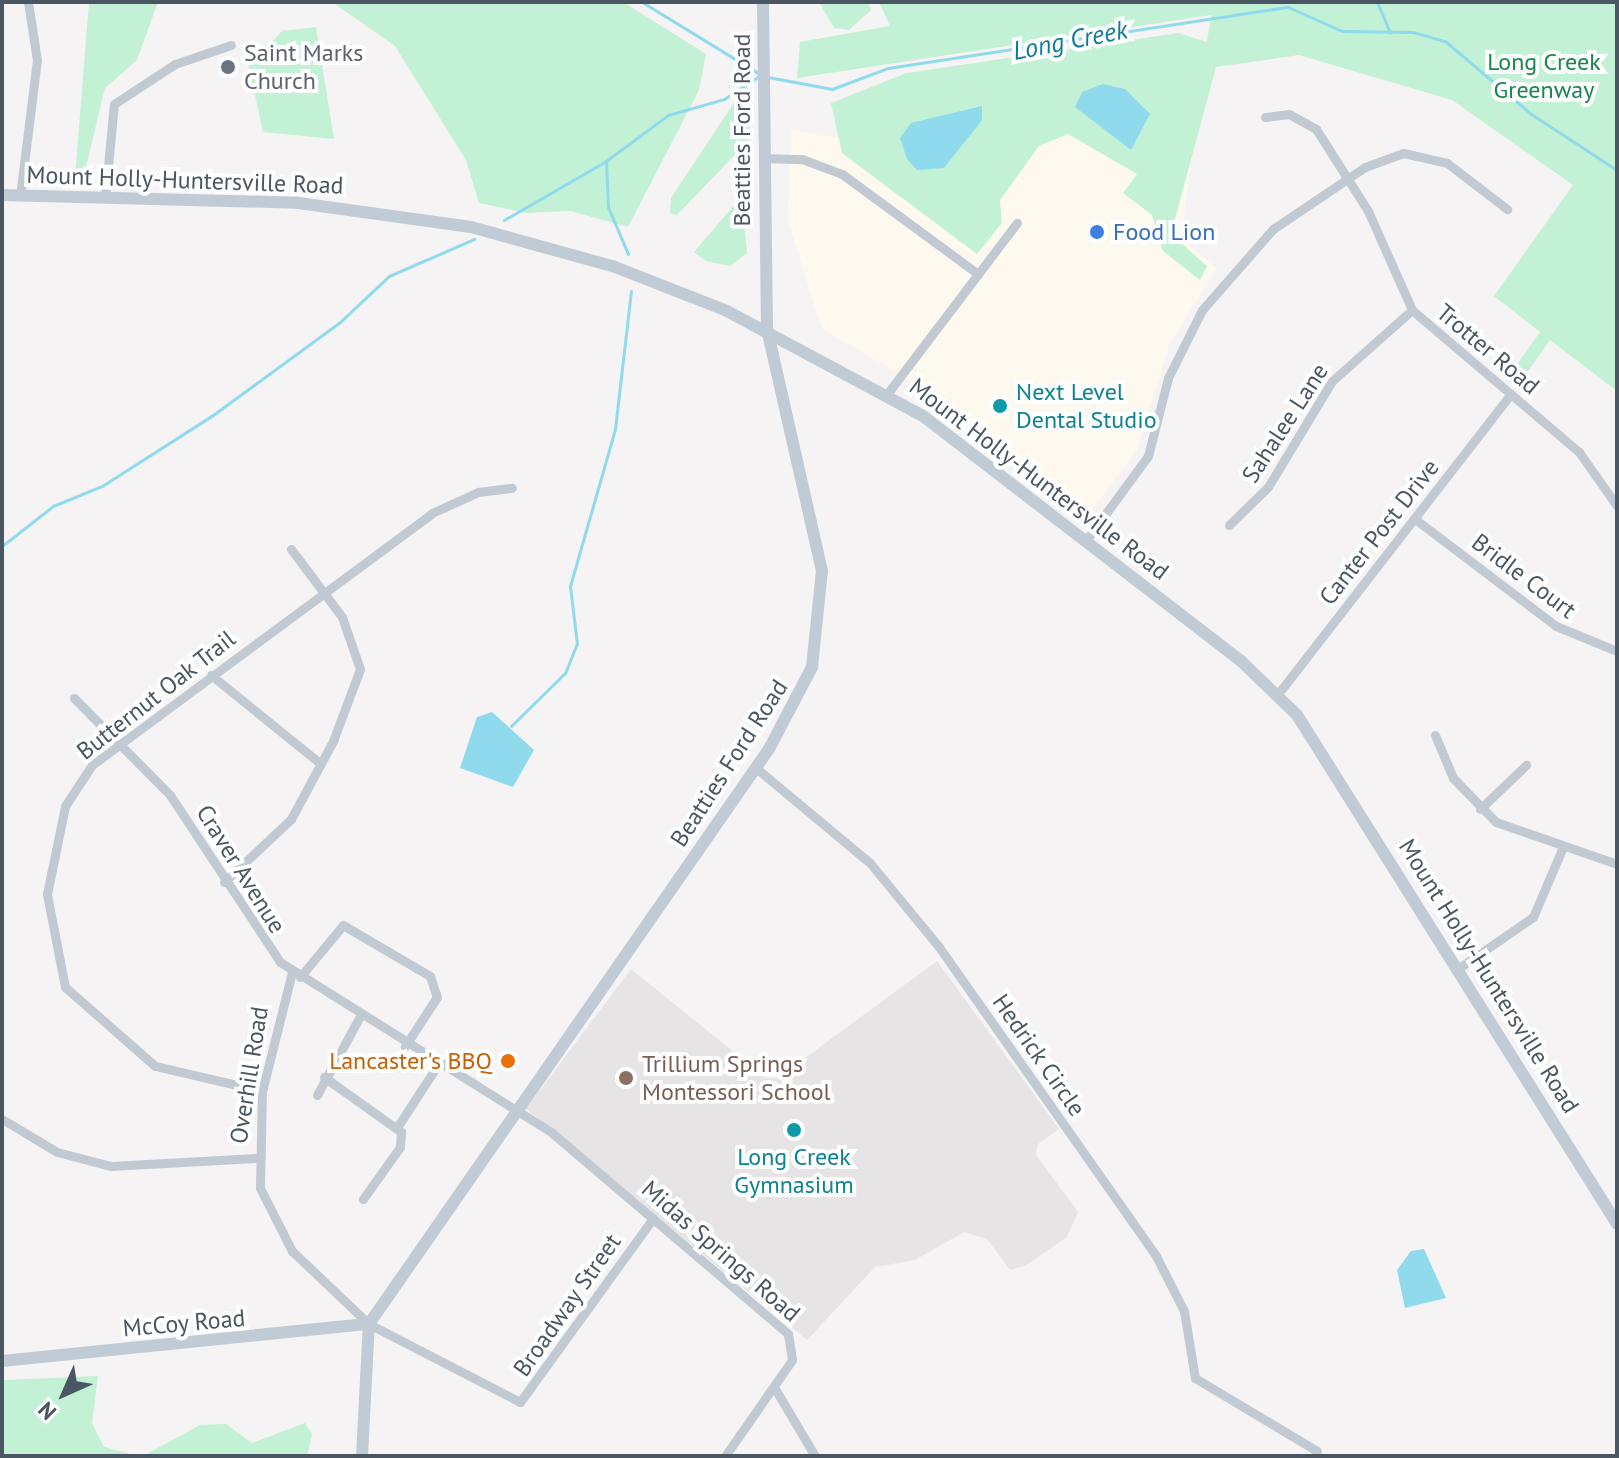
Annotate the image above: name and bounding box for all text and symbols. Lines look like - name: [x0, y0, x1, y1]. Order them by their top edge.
- water label: Long Creek: [1010, 14, 1130, 66]
- street label: Beatties Ford Road: [728, 33, 756, 227]
- place label: Saint Marks Church: [244, 39, 363, 95]
- park label: Long Creek Greenway: [1487, 48, 1601, 104]
- marker: Saint Marks Church: [219, 58, 237, 76]
- street label: Mount Holly-Huntersville Road: [26, 160, 344, 200]
- place label: Food Lion: [1113, 218, 1215, 246]
- marker: Food Lion: [1088, 223, 1106, 241]
- street label: Trotter Road: [1431, 298, 1545, 400]
- street label: Sahalee Lane: [1236, 358, 1334, 488]
- street label: Mount Holly-Huntersville Road: [904, 372, 1174, 586]
- place label: Next Level Dental Studio: [1016, 378, 1156, 434]
- marker: Next Level Dental Studio: [991, 397, 1009, 415]
- street label: Canter Post Drive: [1313, 453, 1445, 611]
- street label: Bridle Court: [1466, 528, 1582, 624]
- street label: Butternut Oak Trail: [71, 624, 241, 766]
- street label: Beatties Ford Road: [664, 674, 794, 852]
- street label: Craver Avenue: [190, 799, 292, 939]
- street label: Mount Holly-Huntersville Road: [1393, 834, 1585, 1118]
- street label: Hedrick Circle: [986, 988, 1092, 1122]
- street label: Overhill Road: [224, 1004, 274, 1146]
- place label: Lancaster's BBQ: [329, 1047, 492, 1075]
- place label: Trillium Springs Montessori School: [642, 1050, 831, 1106]
- marker: Lancaster's BBQ: [499, 1052, 517, 1070]
- marker: Trillium Springs Montessori School: [617, 1069, 635, 1087]
- marker: Long Creek Gymnasium: [785, 1121, 803, 1139]
- place label: Long Creek Gymnasium: [734, 1143, 854, 1199]
- street label: Midas Springs Road: [636, 1174, 806, 1328]
- street label: Broadway Street: [507, 1228, 627, 1382]
- street label: McCoy Road: [121, 1303, 247, 1343]
- north arrow: [24, 1354, 104, 1434]
- text: N: [32, 1396, 62, 1426]

